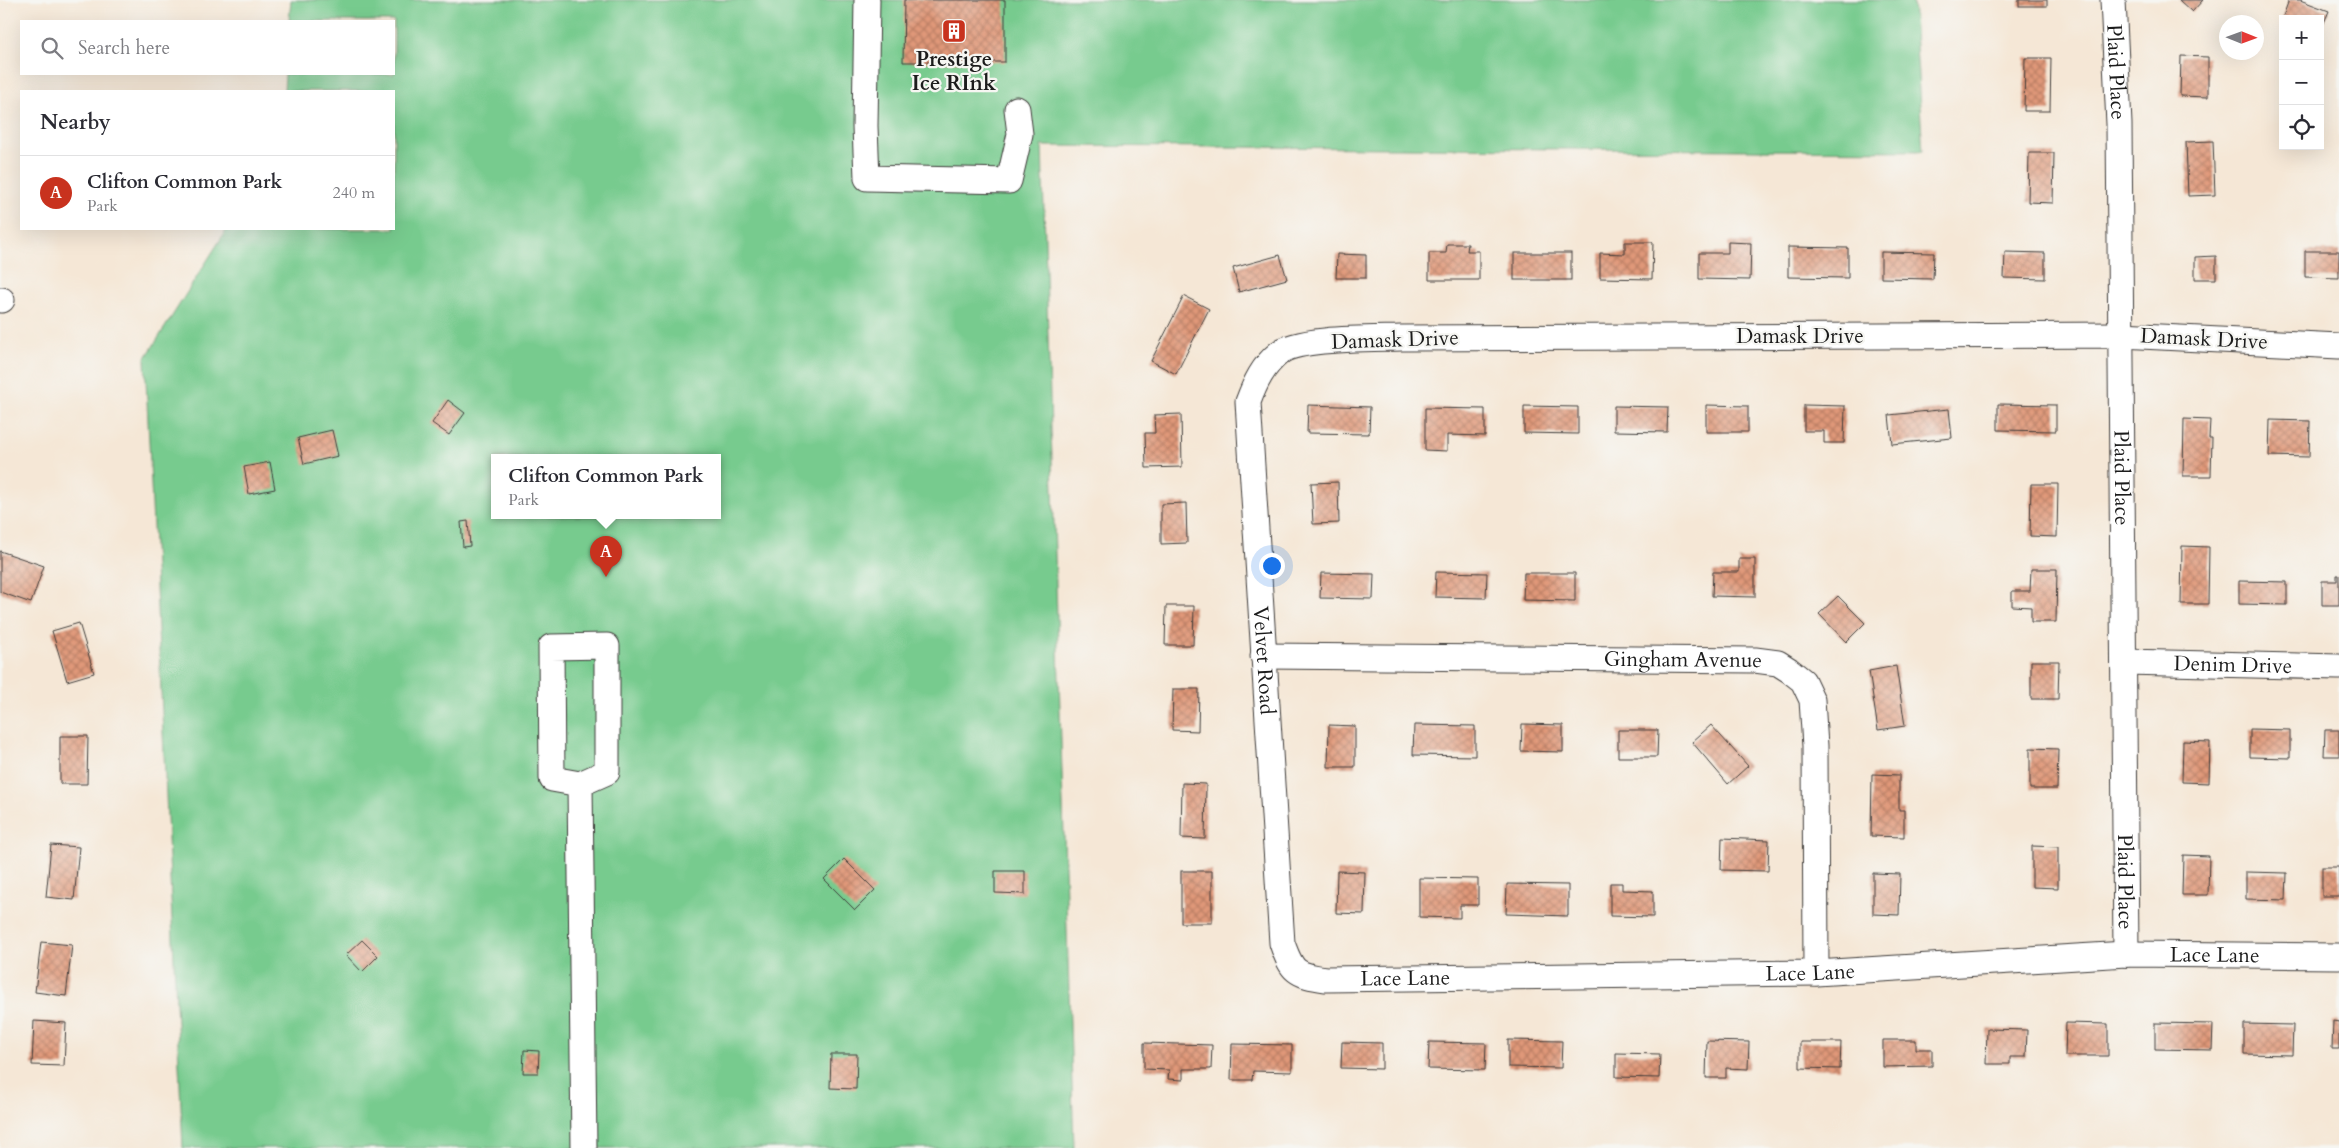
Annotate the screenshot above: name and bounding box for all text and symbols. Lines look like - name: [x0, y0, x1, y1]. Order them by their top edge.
- north arrow: [2219, 15, 2264, 60]
- map controls: [2279, 15, 2324, 150]
- button: +: [2279, 15, 2324, 60]
- building icon: Prestige Ice RInk: [941, 18, 967, 44]
- search box: [20, 20, 395, 75]
- street label: Plaid Place: [2100, 23, 2133, 120]
- icon: search: [38, 34, 66, 62]
- text: Search here: [78, 35, 170, 61]
- place label: Prestige Ice RInk: [912, 45, 996, 98]
- button: −: [2279, 60, 2324, 105]
- button: locate: [2279, 105, 2324, 150]
- text: Nearby: [40, 108, 111, 137]
- text: Clifton Common Park: [87, 169, 282, 195]
- text: A: [50, 182, 62, 204]
- text: 240 m: [333, 182, 375, 204]
- text: Park: [87, 195, 118, 217]
- street label: Damask Drive: [2139, 321, 2269, 357]
- street label: Damask Drive: [1736, 322, 1864, 351]
- street label: Damask Drive: [1331, 323, 1459, 357]
- street label: Plaid Place: [2107, 430, 2137, 526]
- popup: [491, 454, 721, 519]
- text: Clifton Common Park: [508, 463, 704, 489]
- text: Park: [508, 489, 539, 511]
- pin: A: [590, 536, 622, 577]
- your location: [1259, 553, 1285, 579]
- street label: Velvet Road: [1246, 605, 1282, 716]
- street label: Gingham Avenue: [1604, 644, 1764, 675]
- street label: Denim Drive: [2173, 649, 2293, 680]
- street label: Plaid Place: [2110, 834, 2140, 930]
- street label: Lace Lane: [2170, 940, 2260, 970]
- street label: Lace Lane: [1765, 956, 1856, 988]
- street label: Lace Lane: [1360, 963, 1450, 993]

